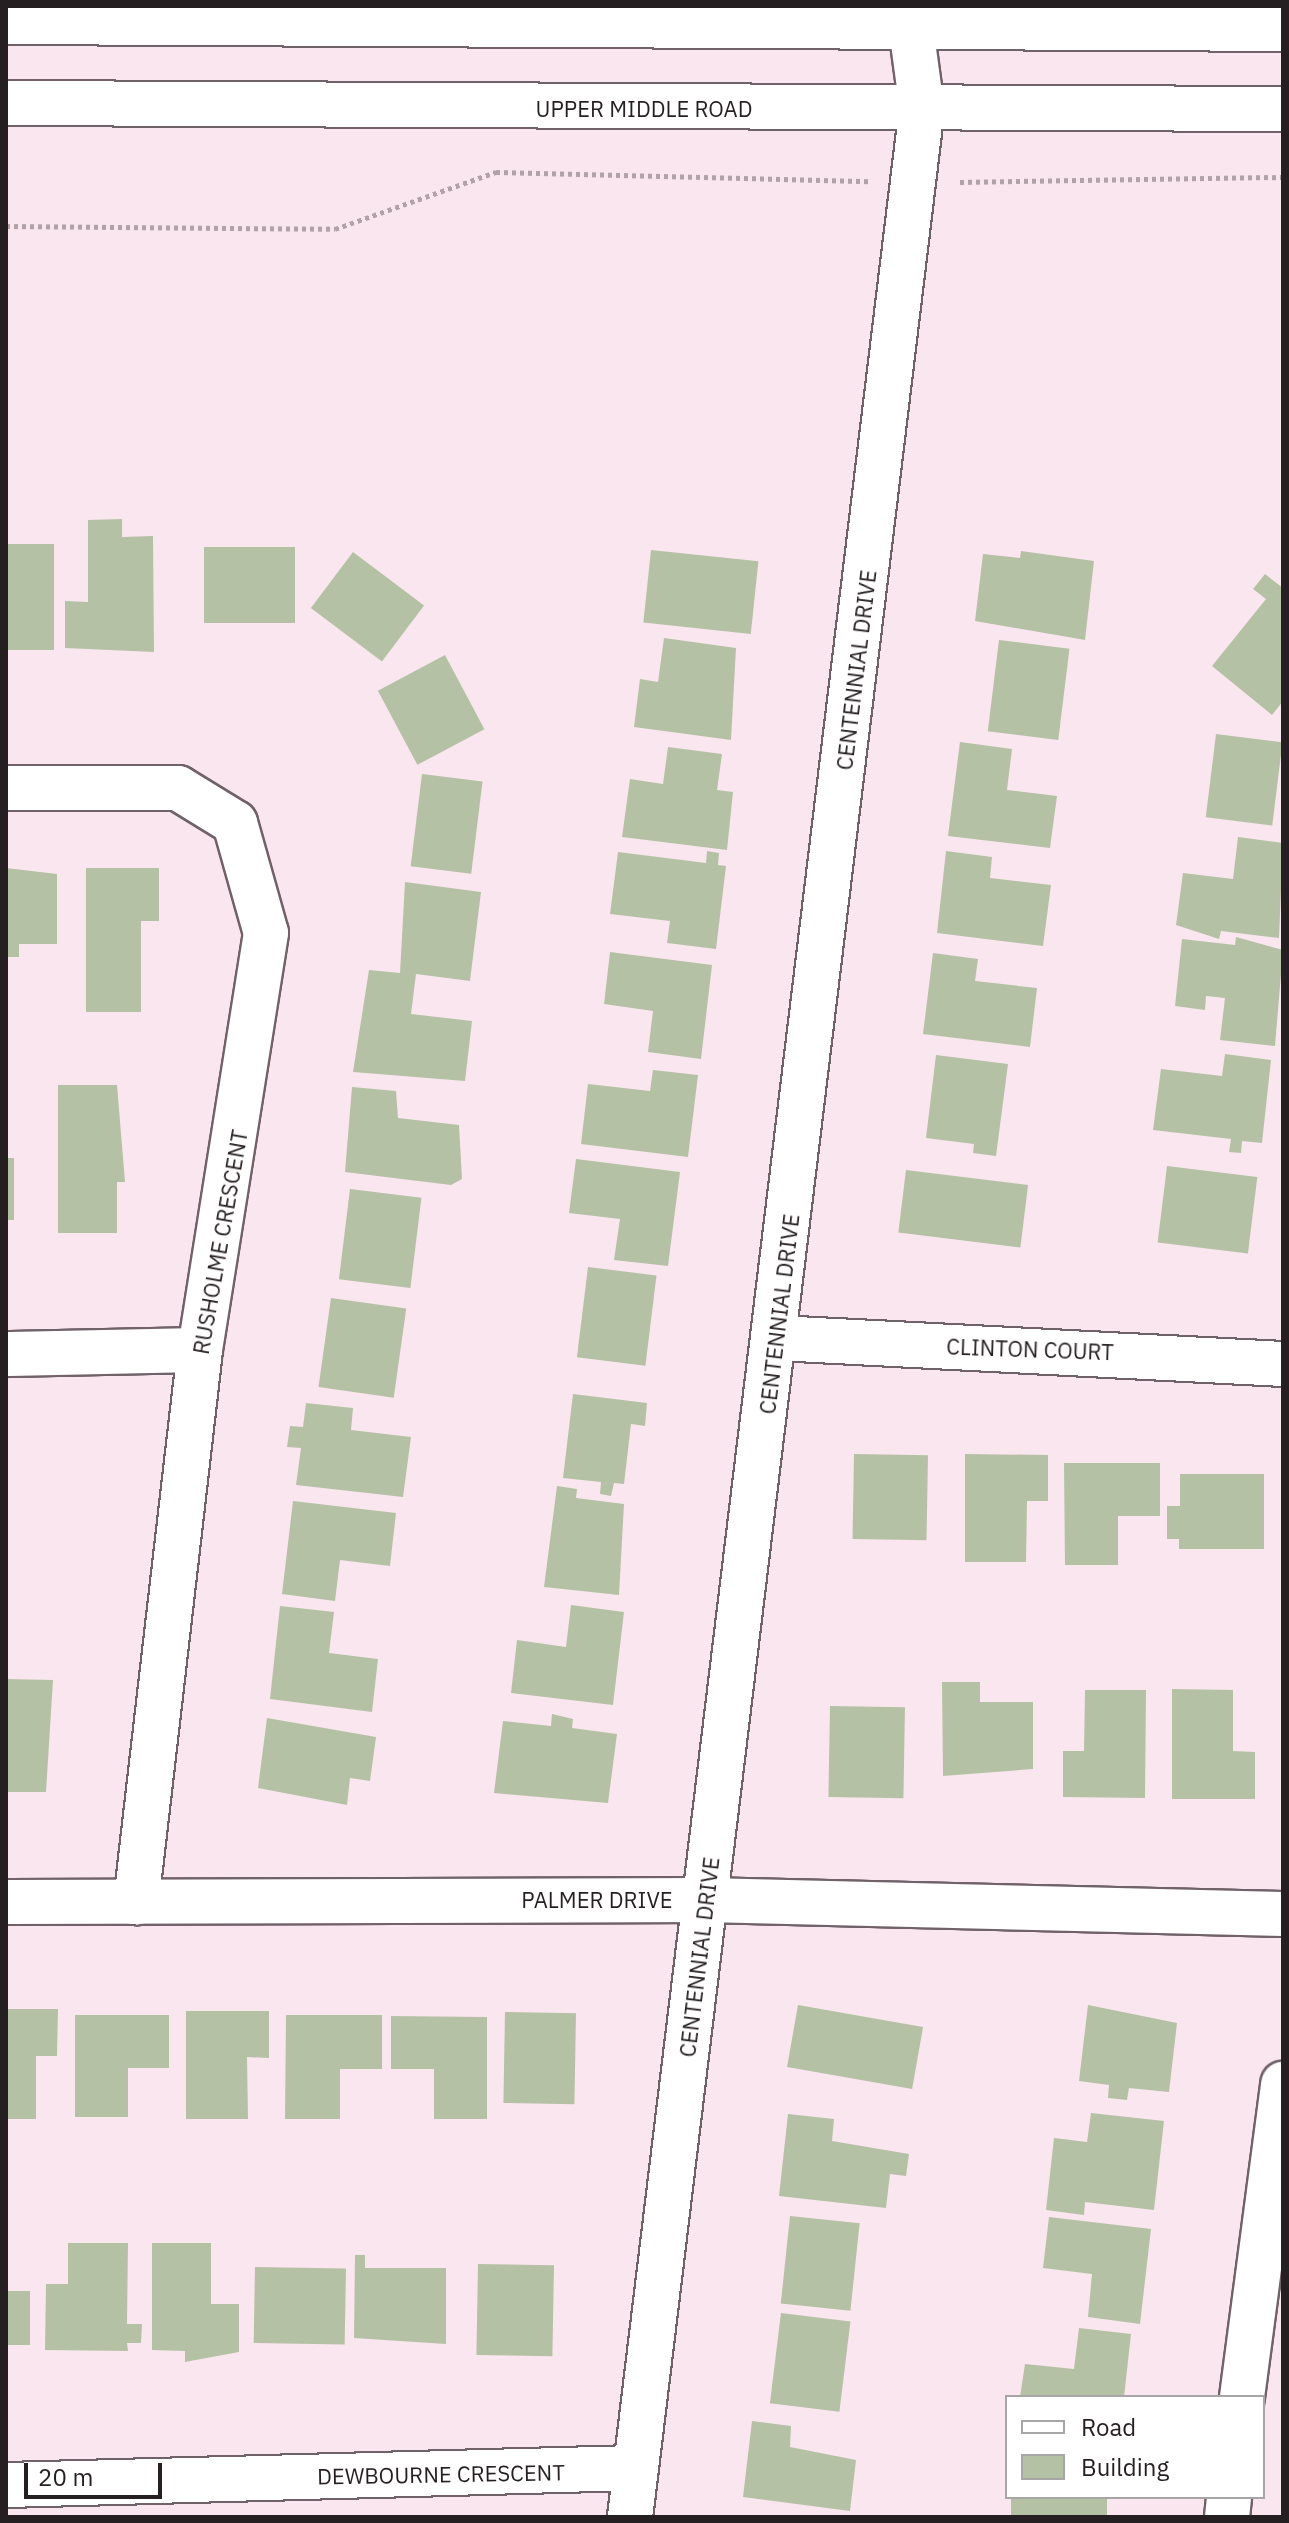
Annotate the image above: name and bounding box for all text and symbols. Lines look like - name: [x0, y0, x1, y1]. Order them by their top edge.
- street label: UPPER MIDDLE ROAD: [536, 96, 752, 122]
- street label: CENTENNIAL DRIVE: [831, 568, 881, 772]
- street label: RUSHOLME CRESCENT: [187, 1128, 253, 1356]
- street label: CENTENNIAL DRIVE: [754, 1212, 804, 1416]
- street label: CLINTON COURT: [946, 1333, 1114, 1365]
- street label: CENTENNIAL DRIVE: [674, 1855, 724, 2059]
- street label: PALMER DRIVE: [521, 1887, 673, 1913]
- legend: [1005, 2395, 1265, 2499]
- text: Road: [1081, 2411, 1136, 2443]
- scale bar: [28, 2447, 166, 2497]
- text: Building: [1081, 2451, 1169, 2483]
- street label: DEWBOURNE CRESCENT: [317, 2459, 565, 2489]
- text: 20 m: [38, 2461, 93, 2493]

